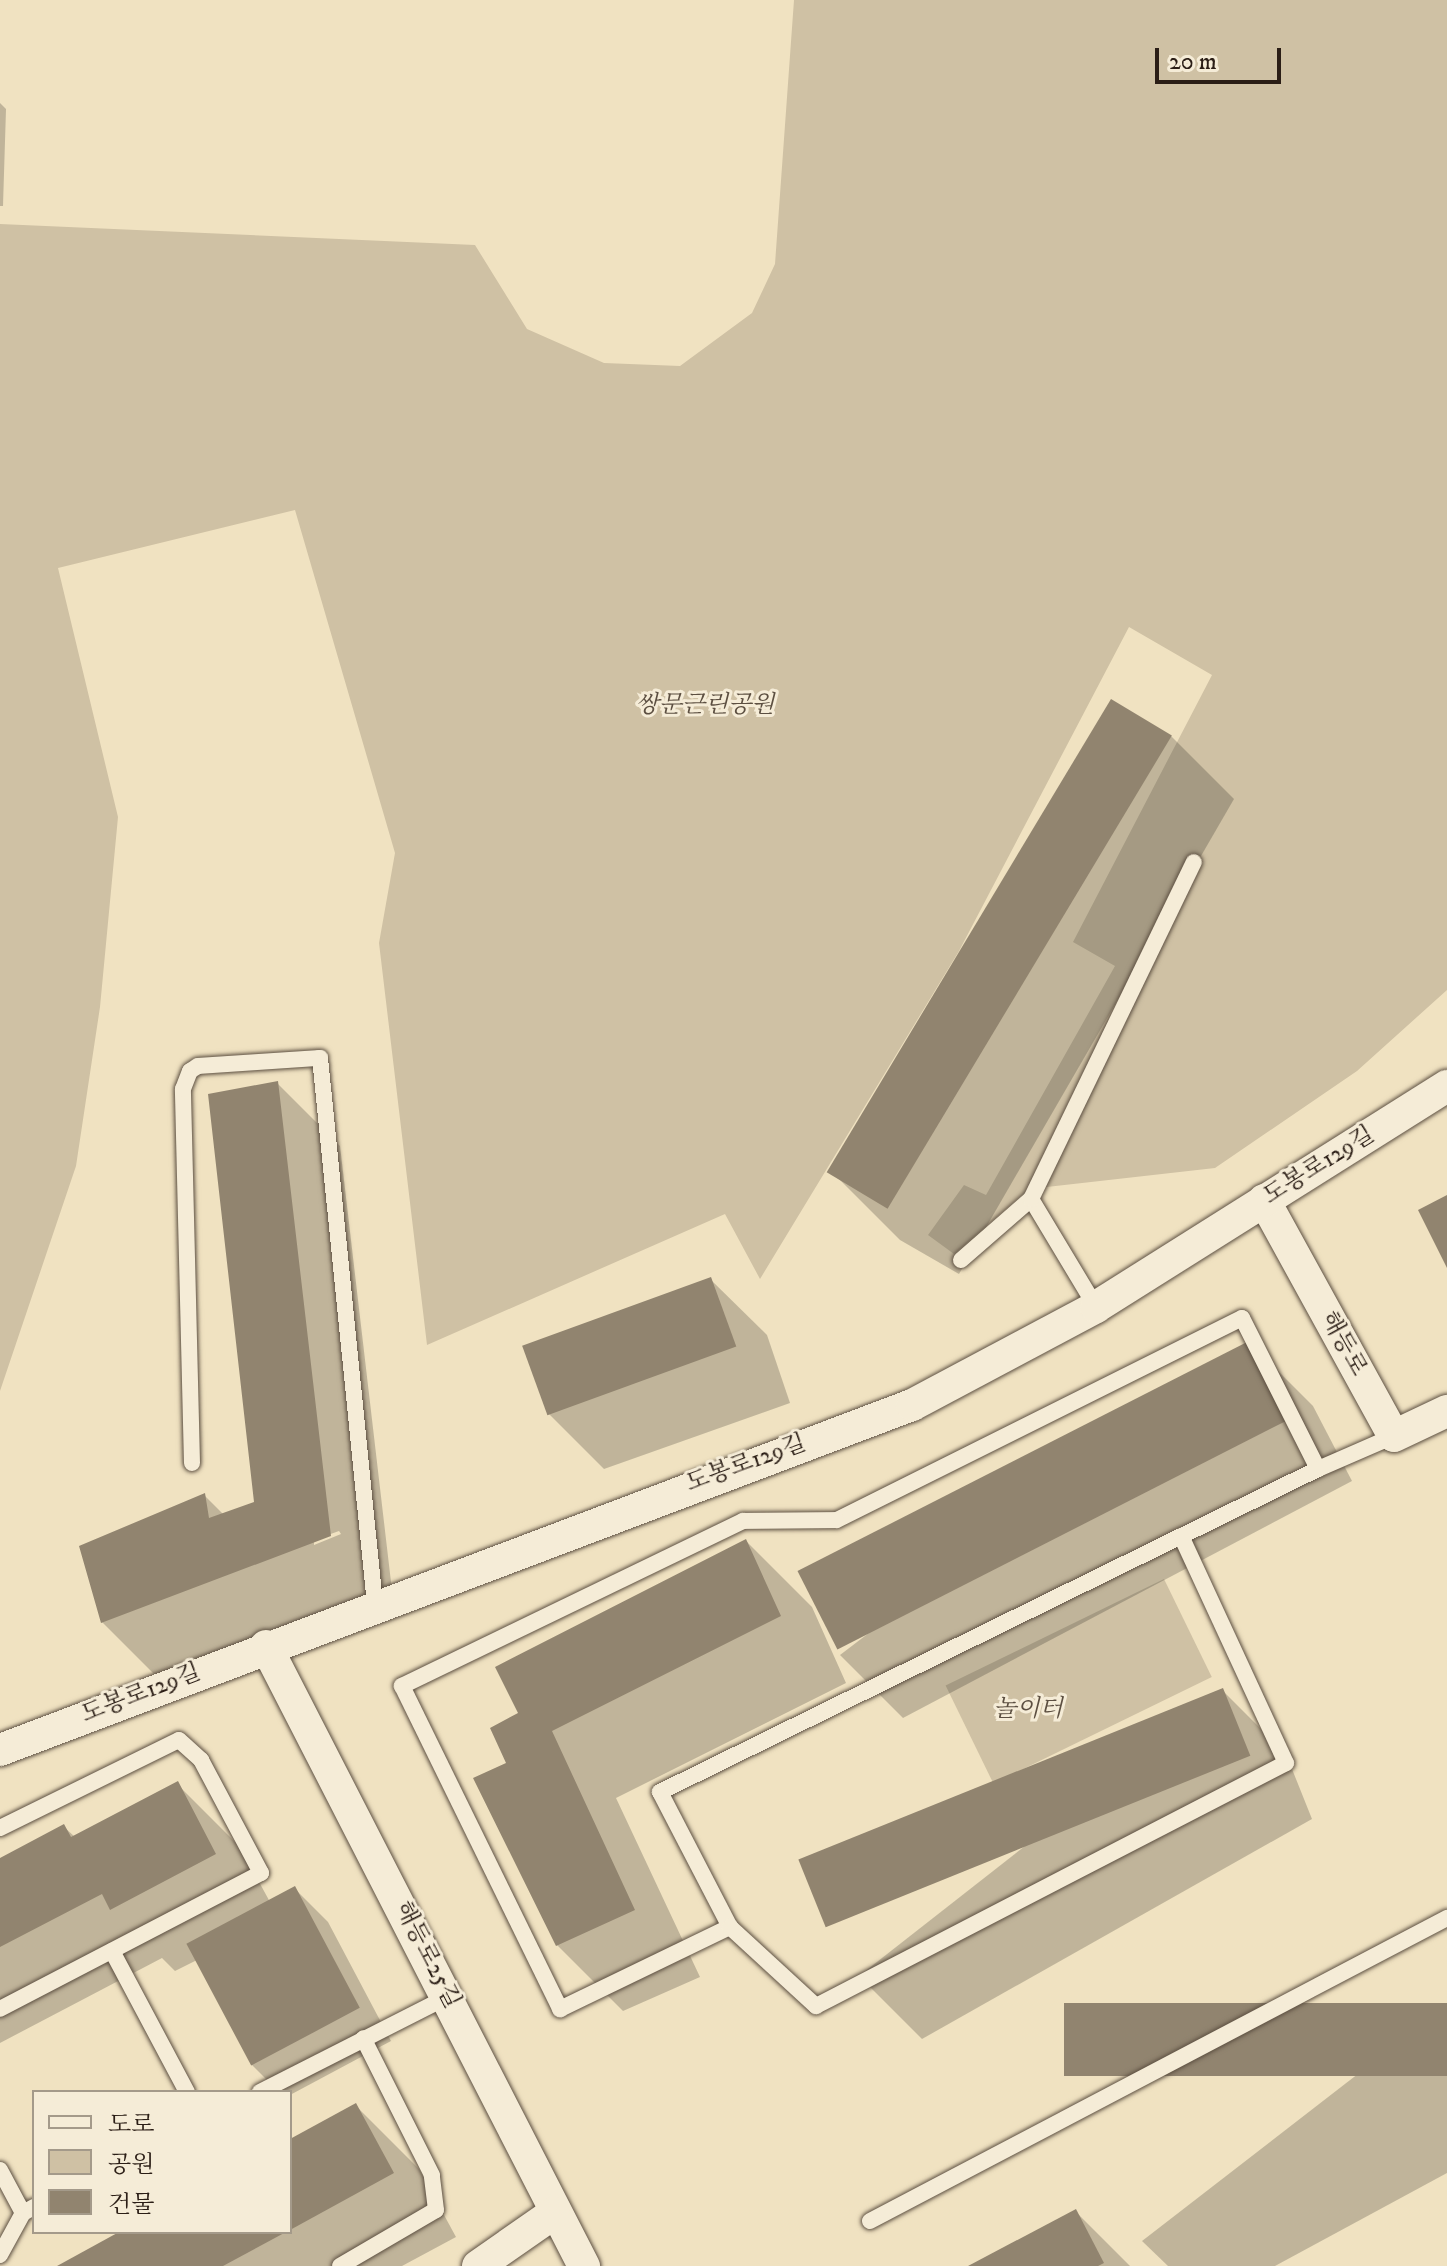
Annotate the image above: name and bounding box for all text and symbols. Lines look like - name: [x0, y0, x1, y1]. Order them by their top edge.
- scale bar: [1159, 32, 1285, 82]
- text: 20 m: [1169, 47, 1217, 77]
- park label: 쌍문근린공원: [635, 692, 775, 720]
- street label: 도봉로129길: [1258, 1121, 1380, 1211]
- street label: 해등로: [1314, 1307, 1372, 1381]
- street label: 도봉로129길: [682, 1429, 810, 1499]
- street label: 도봉로129길: [77, 1658, 205, 1730]
- park label: 놀이터: [993, 1696, 1063, 1724]
- street label: 해등로25길: [388, 1897, 466, 2013]
- legend: [32, 2090, 292, 2234]
- text: 도로: [108, 2110, 154, 2140]
- text: 공원: [108, 2150, 154, 2180]
- text: 건물: [108, 2190, 154, 2220]

